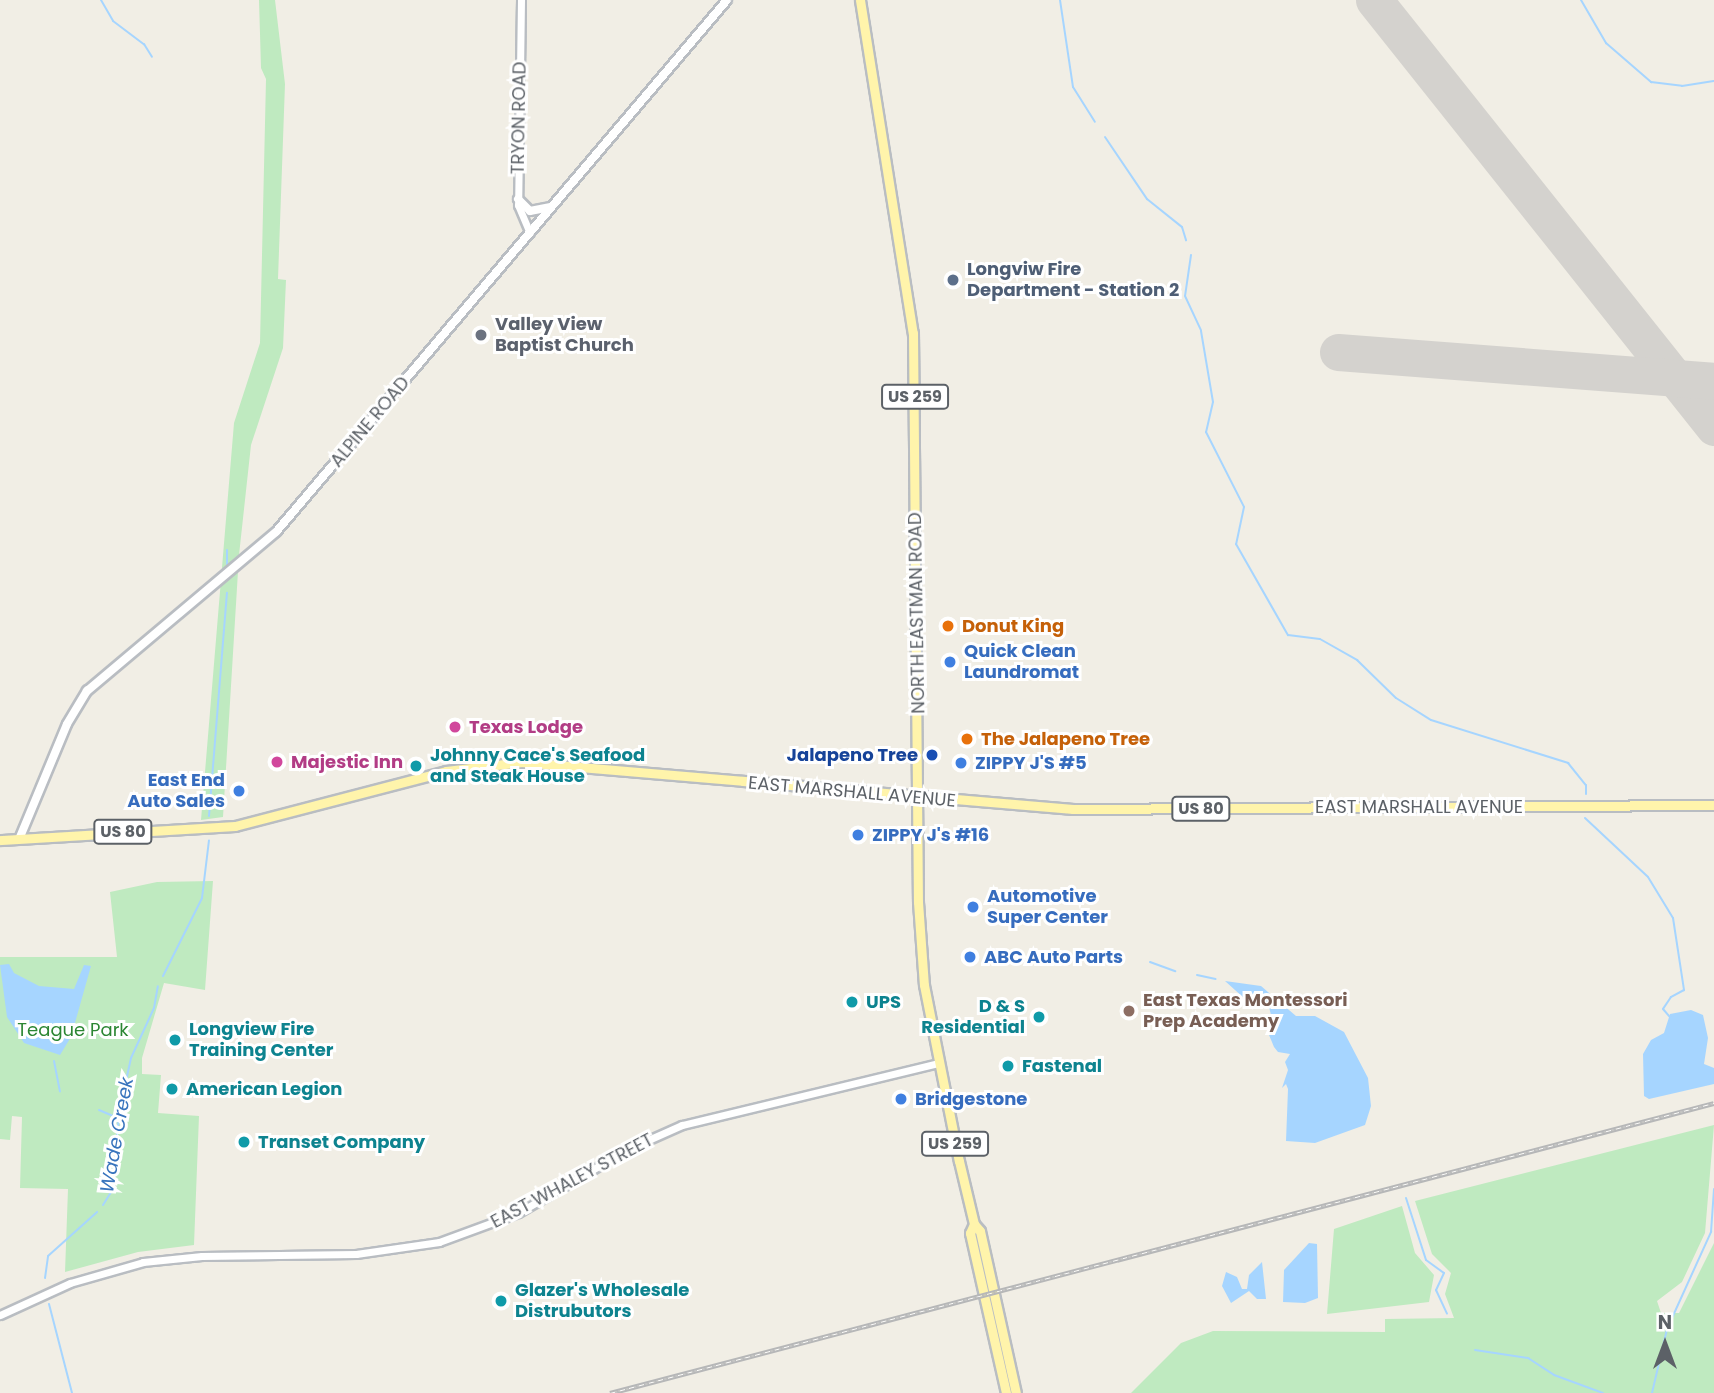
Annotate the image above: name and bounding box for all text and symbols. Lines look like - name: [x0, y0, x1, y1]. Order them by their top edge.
- street label: TRYON ROAD: [507, 61, 531, 175]
- place label: Longviw Fire Department - Station 2: [967, 259, 1179, 302]
- marker: Longviw Fire Department - Station 2: [945, 272, 961, 288]
- place label: Valley View Baptist Church: [495, 314, 634, 356]
- marker: Valley View Baptist Church: [473, 327, 489, 343]
- street label: ALPINE ROAD: [326, 372, 414, 472]
- road number: US 259: [880, 384, 950, 410]
- street label: NORTH EASTMAN ROAD: [904, 512, 930, 714]
- place label: Donut King: [962, 615, 1064, 637]
- marker: Donut King: [940, 618, 956, 634]
- place label: Quick Clean Laundromat: [964, 641, 1079, 684]
- marker: Quick Clean Laundromat: [942, 654, 958, 670]
- place label: Texas Lodge: [469, 716, 583, 738]
- marker: Texas Lodge: [447, 719, 463, 735]
- place label: The Jalapeno Tree: [981, 728, 1150, 750]
- marker: The Jalapeno Tree: [959, 731, 975, 747]
- place label: Jalapeno Tree: [787, 744, 918, 766]
- place label: Johnny Cace's Seafood and Steak House: [430, 745, 645, 788]
- marker: Jalapeno Tree: [924, 747, 940, 763]
- place label: Majestic Inn: [291, 751, 403, 773]
- place label: ZIPPY J'S #5: [975, 752, 1087, 774]
- marker: Majestic Inn: [269, 754, 285, 770]
- marker: ZIPPY J'S #5: [953, 755, 969, 771]
- marker: Johnny Cace's Seafood and Steak House: [408, 758, 424, 774]
- place label: East End Auto Sales: [127, 770, 225, 812]
- street label: EAST MARSHALL AVENUE: [747, 772, 957, 812]
- marker: East End Auto Sales: [231, 783, 247, 799]
- road number: US 80: [1171, 796, 1231, 822]
- street label: EAST MARSHALL AVENUE: [1315, 796, 1523, 818]
- road number: US 80: [93, 820, 153, 845]
- place label: ZIPPY J's #16: [872, 824, 989, 846]
- marker: ZIPPY J's #16: [850, 827, 866, 843]
- place label: Automotive Super Center: [987, 886, 1108, 928]
- marker: Automotive Super Center: [965, 899, 981, 915]
- place label: ABC Auto Parts: [984, 946, 1123, 968]
- marker: ABC Auto Parts: [962, 949, 978, 965]
- place label: East Texas Montessori Prep Academy: [1143, 990, 1348, 1032]
- place label: UPS: [866, 991, 901, 1013]
- marker: UPS: [844, 994, 860, 1010]
- place label: D & S Residential: [921, 996, 1025, 1038]
- marker: East Texas Montessori Prep Academy: [1121, 1003, 1137, 1019]
- marker: D & S Residential: [1031, 1009, 1047, 1025]
- park label: Teague Park: [17, 1019, 129, 1041]
- place label: Longview Fire Training Center: [189, 1019, 334, 1062]
- marker: Longview Fire Training Center: [167, 1032, 183, 1048]
- place label: Fastenal: [1022, 1055, 1102, 1077]
- marker: Fastenal: [1000, 1058, 1016, 1074]
- water label: Wade Creek: [96, 1076, 138, 1194]
- place label: American Legion: [186, 1078, 342, 1100]
- marker: American Legion: [164, 1081, 180, 1097]
- place label: Bridgestone: [915, 1088, 1027, 1110]
- marker: Bridgestone: [893, 1091, 909, 1107]
- street label: EAST WHALEY STREET: [487, 1129, 657, 1233]
- place label: Transet Company: [258, 1131, 425, 1153]
- road number: US 259: [920, 1132, 990, 1156]
- marker: Transet Company: [236, 1134, 252, 1150]
- place label: Glazer's Wholesale Distrubutors: [515, 1280, 689, 1322]
- marker: Glazer's Wholesale Distrubutors: [493, 1293, 509, 1309]
- north arrow: [1630, 1309, 1700, 1379]
- text: N: [1658, 1309, 1672, 1336]

